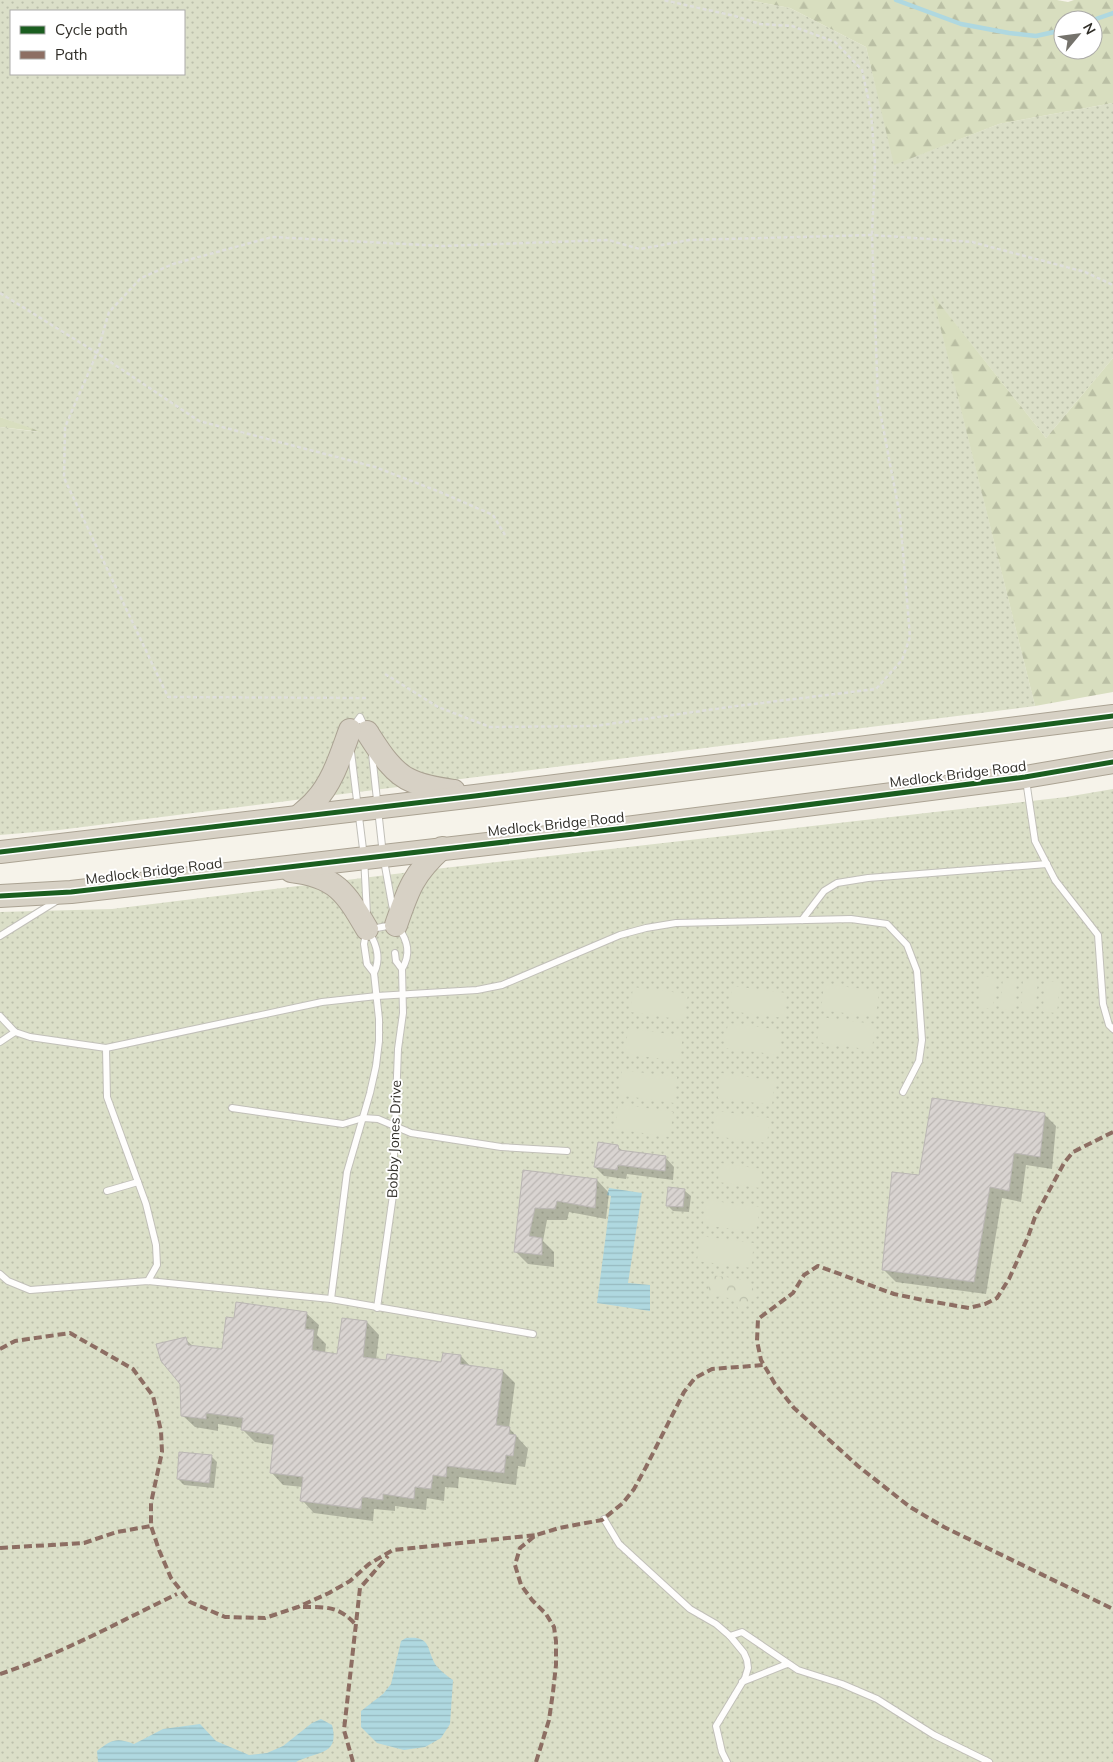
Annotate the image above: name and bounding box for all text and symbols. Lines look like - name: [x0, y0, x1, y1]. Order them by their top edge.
- legend: [10, 10, 185, 75]
- north arrow: [1053, 10, 1103, 60]
- text: Cycle path: [55, 20, 128, 39]
- text: N: [1079, 20, 1100, 38]
- text: Path: [55, 45, 87, 64]
- street label: Medlock Bridge Road: [889, 757, 1027, 791]
- street label: Medlock Bridge Road: [487, 808, 625, 840]
- street label: Medlock Bridge Road: [85, 854, 223, 888]
- street label: Bobby Jones Drive: [383, 1080, 405, 1198]

